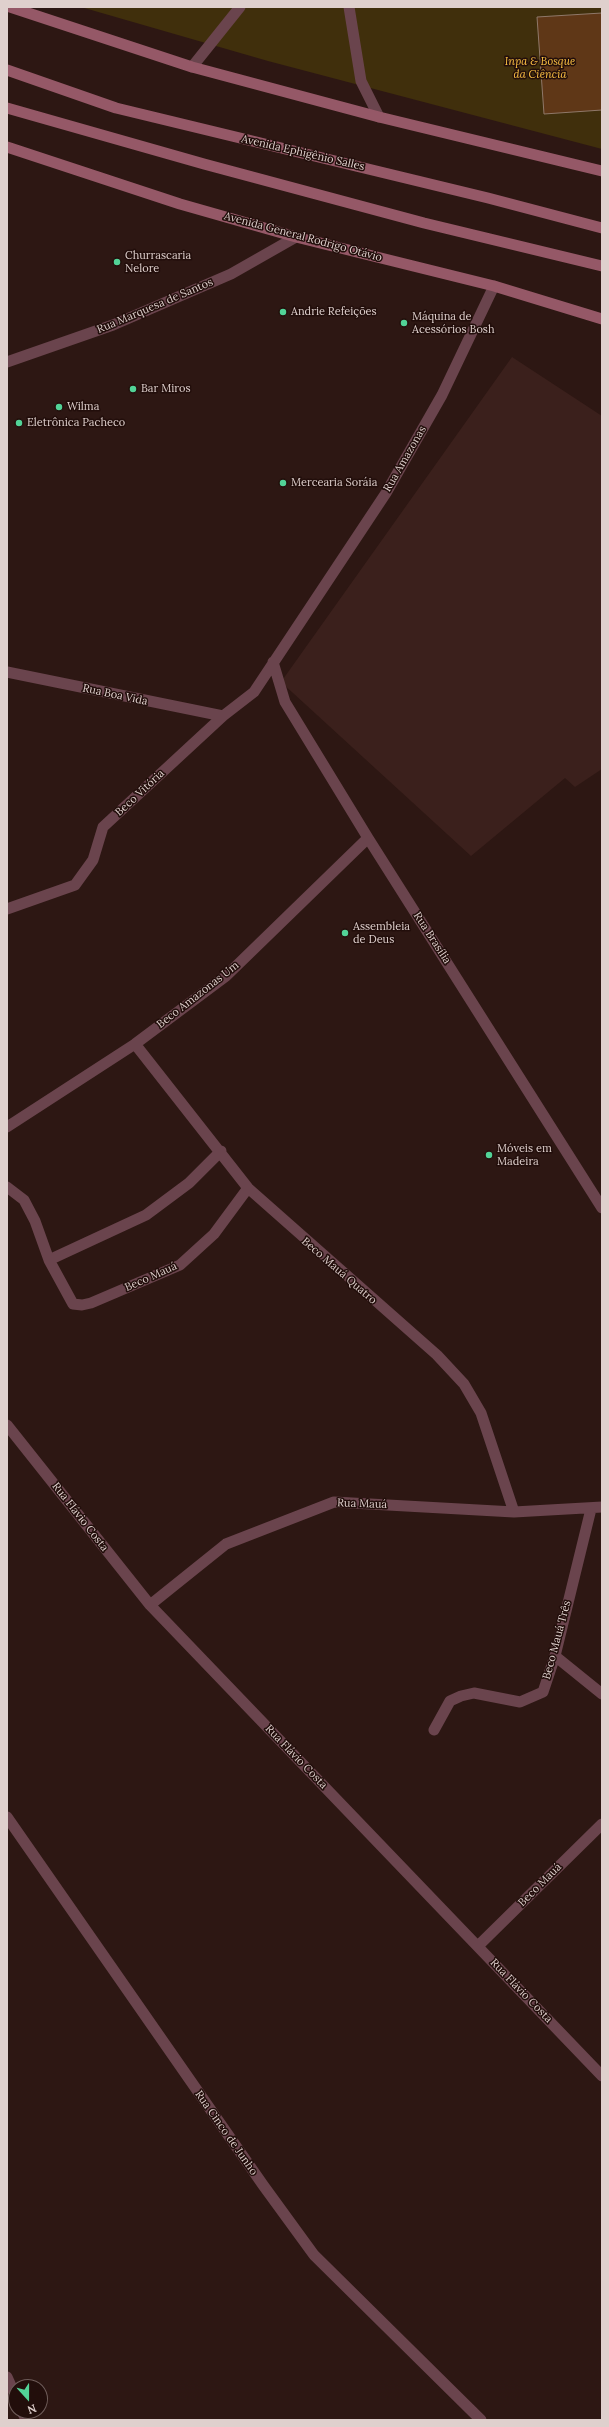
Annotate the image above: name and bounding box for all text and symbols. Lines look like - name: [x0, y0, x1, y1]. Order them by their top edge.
- park label: Inpa & Bosque da Ciência: [505, 55, 575, 81]
- street label: Avenida Ephigênio Salles: [240, 132, 366, 174]
- street label: Avenida General Rodrigo Otávio: [223, 210, 383, 264]
- place label: Churrascaria Nelore: [125, 249, 191, 275]
- marker: Churrascaria Nelore: [112, 257, 122, 267]
- street label: Rua Marquesa de Santos: [95, 276, 215, 336]
- place label: Andrie Refeições: [291, 305, 377, 319]
- marker: Andrie Refeições: [278, 307, 288, 317]
- place label: Máquina de Acessórios Bosh: [412, 310, 494, 336]
- marker: Máquina de Acessórios Bosh: [399, 318, 409, 328]
- place label: Bar Miros: [141, 382, 191, 396]
- marker: Bar Miros: [128, 384, 138, 394]
- place label: Wilma: [67, 400, 99, 414]
- marker: Wilma: [54, 402, 64, 412]
- place label: Eletrônica Pacheco: [27, 416, 125, 430]
- marker: Eletrônica Pacheco: [14, 418, 24, 428]
- street label: Rua Amazonas: [381, 424, 429, 494]
- place label: Mercearia Soráia: [291, 476, 377, 490]
- marker: Mercearia Soráia: [278, 478, 288, 488]
- street label: Rua Boa Vida: [81, 682, 149, 708]
- street label: Beco Vitória: [113, 767, 167, 819]
- street label: Rua Brasília: [410, 910, 454, 966]
- place label: Assembleia de Deus: [353, 920, 410, 946]
- marker: Assembleia de Deus: [340, 928, 350, 938]
- street label: Beco Amazonas Um: [154, 959, 242, 1031]
- place label: Móveis em Madeira: [497, 1142, 552, 1168]
- marker: Móveis em Madeira: [484, 1150, 494, 1160]
- street label: Beco Mauá Quatro: [299, 1235, 379, 1307]
- street label: Beco Mauá: [123, 1260, 179, 1294]
- street label: Rua Flávio Costa: [49, 1480, 111, 1554]
- street label: Rua Mauá: [337, 1497, 387, 1511]
- street label: Beco Mauá Três: [540, 1599, 574, 1681]
- street label: Rua Flávio Costa: [262, 1722, 330, 1792]
- street label: Beco Mauá: [516, 1861, 564, 1909]
- street label: Rua Flávio Costa: [487, 1956, 555, 2026]
- street label: Rua Cinco de Junho: [192, 2088, 260, 2178]
- north arrow: [8, 2379, 48, 2419]
- text: N: [25, 2401, 38, 2417]

